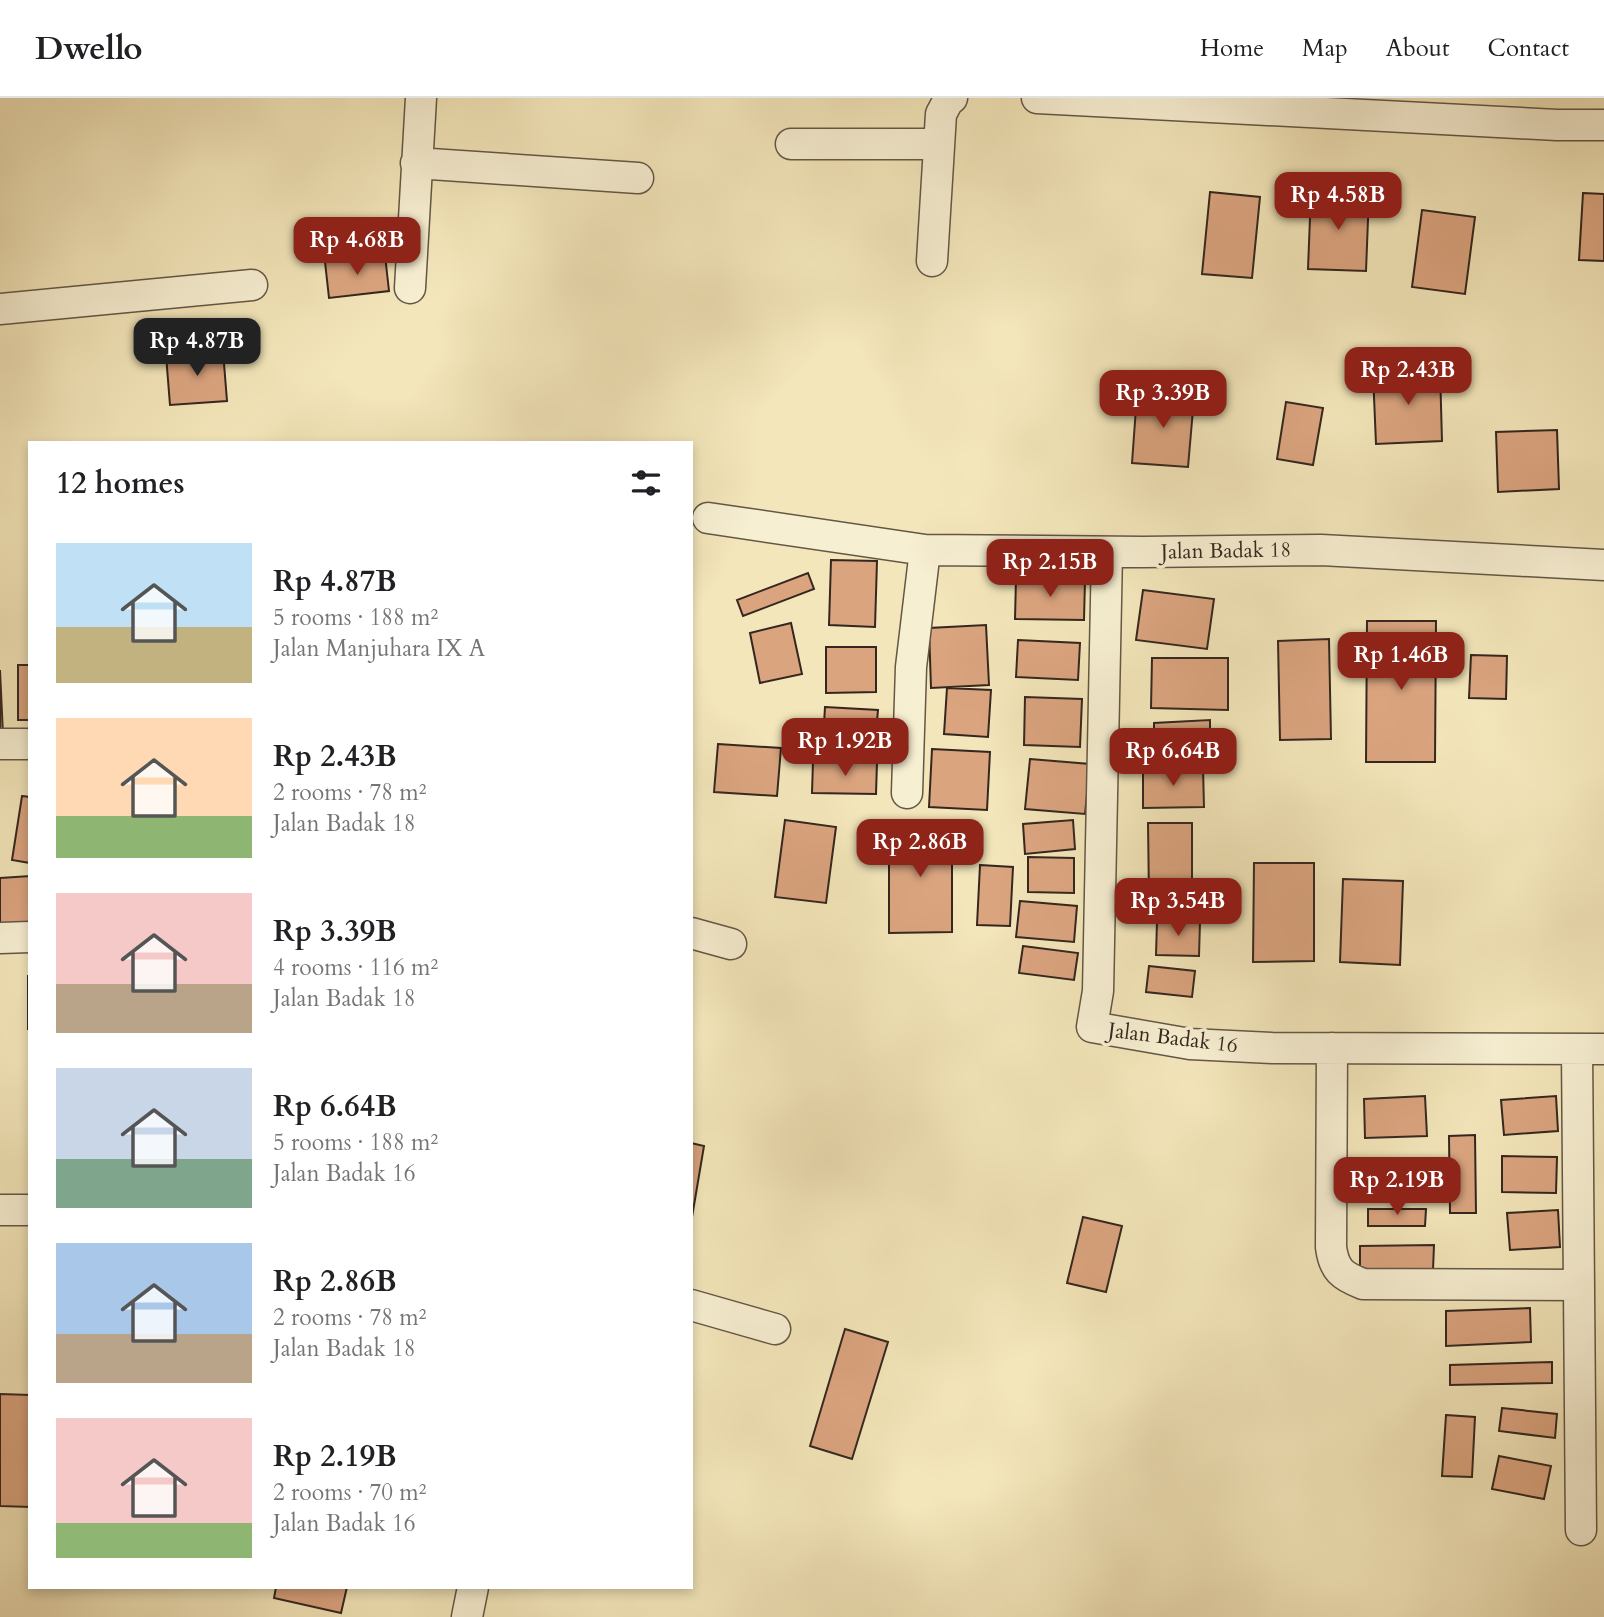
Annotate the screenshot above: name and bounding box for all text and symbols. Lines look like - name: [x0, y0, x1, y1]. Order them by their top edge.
- text: Dwello: [35, 26, 143, 71]
- text: Home: [1200, 32, 1264, 65]
- text: Map: [1302, 32, 1348, 65]
- text: About: [1386, 32, 1450, 65]
- text: Contact: [1488, 32, 1569, 65]
- pin: Rp 4.58B: [1266, 172, 1410, 232]
- text: Rp 4.58B: [1291, 179, 1385, 210]
- pin: Rp 4.68B: [285, 218, 429, 277]
- text: Rp 4.68B: [310, 224, 404, 255]
- pin: Rp 4.87B: [125, 318, 269, 378]
- text: Rp 4.87B: [150, 325, 244, 356]
- pin: Rp 2.43B: [1336, 348, 1480, 407]
- text: Rp 2.43B: [1361, 354, 1455, 385]
- pin: Rp 3.39B: [1091, 370, 1235, 430]
- text: Rp 3.39B: [1116, 377, 1210, 408]
- text: 12 homes: [56, 463, 185, 504]
- icon: filters: [627, 464, 665, 502]
- street label: Jalan Badak 18: [1158, 535, 1291, 567]
- pin: Rp 2.15B: [978, 540, 1122, 599]
- text: Rp 2.15B: [1003, 546, 1097, 577]
- text: Rp 4.87B: [273, 561, 397, 602]
- icon: home: [112, 571, 196, 655]
- text: 5 rooms · 188 m²: [273, 602, 438, 633]
- pin: Rp 1.46B: [1329, 632, 1473, 692]
- text: Jalan Manjuhara IX A: [273, 633, 485, 664]
- text: Rp 1.46B: [1354, 639, 1448, 670]
- pin: Rp 1.92B: [773, 718, 917, 778]
- text: Rp 1.92B: [798, 725, 892, 756]
- pin: Rp 6.64B: [1101, 728, 1245, 788]
- text: Rp 6.64B: [1126, 735, 1220, 766]
- text: Rp 2.43B: [273, 736, 397, 777]
- icon: home: [112, 746, 196, 830]
- text: 2 rooms · 78 m²: [273, 777, 426, 808]
- text: Jalan Badak 18: [273, 808, 416, 839]
- pin: Rp 2.86B: [848, 820, 992, 879]
- text: Rp 2.86B: [873, 826, 967, 857]
- pin: Rp 3.54B: [1106, 878, 1250, 938]
- text: Rp 3.54B: [1131, 885, 1225, 916]
- text: Rp 3.39B: [273, 911, 397, 952]
- icon: home: [112, 921, 196, 1005]
- text: 4 rooms · 116 m²: [273, 952, 438, 983]
- text: Jalan Badak 18: [273, 983, 416, 1014]
- street label: Jalan Badak 16: [1104, 1015, 1239, 1060]
- text: Rp 6.64B: [273, 1086, 397, 1127]
- icon: home: [112, 1096, 196, 1180]
- text: 5 rooms · 188 m²: [273, 1127, 438, 1158]
- text: Jalan Badak 16: [273, 1158, 416, 1189]
- pin: Rp 2.19B: [1325, 1158, 1469, 1217]
- text: Rp 2.19B: [1350, 1164, 1444, 1195]
- text: Rp 2.86B: [273, 1261, 397, 1302]
- icon: home: [112, 1271, 196, 1355]
- text: 2 rooms · 78 m²: [273, 1302, 426, 1333]
- text: Jalan Badak 18: [273, 1333, 416, 1364]
- text: Rp 2.19B: [273, 1436, 397, 1477]
- icon: home: [112, 1446, 196, 1530]
- text: 2 rooms · 70 m²: [273, 1477, 426, 1508]
- text: Jalan Badak 16: [273, 1508, 416, 1539]

